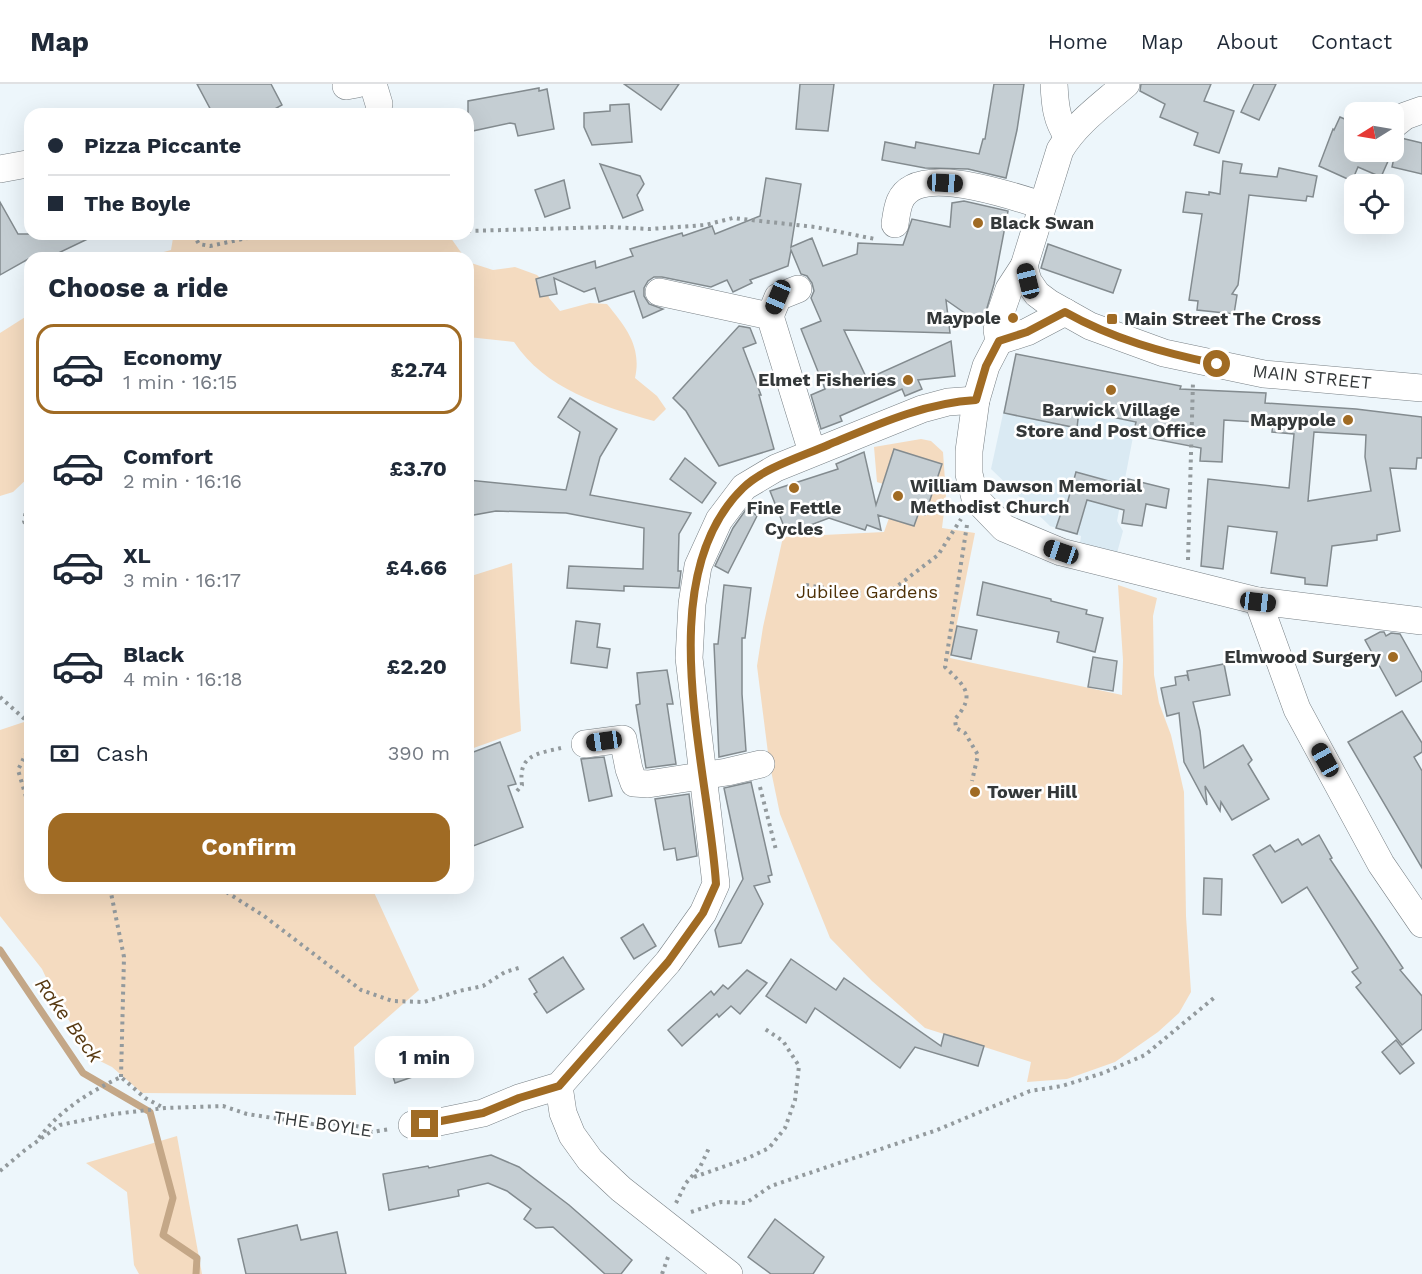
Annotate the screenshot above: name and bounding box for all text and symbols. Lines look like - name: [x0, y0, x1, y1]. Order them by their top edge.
- text: Map: [30, 25, 89, 58]
- text: Home: [1048, 29, 1108, 54]
- text: Map: [1141, 29, 1184, 54]
- text: About: [1217, 29, 1278, 54]
- text: Contact: [1311, 29, 1392, 54]
- north arrow: [1344, 102, 1404, 162]
- map controls: [1344, 102, 1404, 234]
- text: Pizza Piccante: [84, 133, 241, 158]
- car: [927, 173, 963, 193]
- button: locate: [1344, 174, 1404, 234]
- text: The Boyle: [84, 191, 191, 216]
- place label: Black Swan: [990, 212, 1094, 233]
- marker: Black Swan: [971, 216, 985, 230]
- car: [1015, 261, 1041, 301]
- text: Choose a ride: [48, 272, 228, 304]
- car: [763, 277, 793, 317]
- place label: Maypole: [926, 307, 1001, 328]
- place label: Main Street The Cross: [1124, 308, 1321, 329]
- marker: Maypole: [1006, 311, 1020, 325]
- marker: Main Street The Cross: [1105, 312, 1119, 326]
- icon: car: [51, 342, 105, 396]
- text: Economy: [123, 345, 222, 370]
- route start: [1203, 350, 1230, 377]
- text: £2.74: [391, 357, 447, 382]
- street label: MAIN STREET: [1251, 360, 1373, 393]
- place label: Elmet Fisheries: [758, 369, 896, 390]
- text: 1 min · 16:15: [123, 370, 237, 394]
- marker: Elmet Fisheries: [901, 373, 915, 387]
- marker: Barwick Village Store and Post Office: [1104, 383, 1118, 397]
- place label: Barwick Village Store and Post Office: [1016, 399, 1206, 441]
- place label: Mapypole: [1250, 409, 1336, 430]
- marker: Mapypole: [1341, 413, 1355, 427]
- icon: car: [51, 441, 105, 495]
- text: Comfort: [123, 444, 213, 469]
- text: £3.70: [389, 456, 447, 481]
- text: 2 min · 16:16: [123, 469, 242, 493]
- place label: William Dawson Memorial Methodist Church: [910, 475, 1142, 517]
- marker: Fine Fettle Cycles: [787, 481, 801, 495]
- marker: William Dawson Memorial Methodist Church: [891, 489, 905, 503]
- place label: Fine Fettle Cycles: [747, 497, 841, 539]
- car: [1041, 538, 1081, 566]
- icon: car: [51, 540, 105, 594]
- text: XL: [123, 543, 151, 568]
- text: £4.66: [386, 555, 447, 580]
- text: 3 min · 16:17: [123, 568, 241, 592]
- park label: Jubilee Gardens: [796, 581, 938, 602]
- car: [1239, 591, 1277, 613]
- icon: car: [51, 639, 105, 693]
- text: Black: [123, 642, 184, 667]
- place label: Elmwood Surgery: [1224, 646, 1382, 667]
- marker: Elmwood Surgery: [1386, 650, 1400, 664]
- text: £2.20: [387, 654, 447, 679]
- text: 4 min · 16:18: [123, 667, 243, 691]
- car: [585, 730, 623, 752]
- icon: cash: [48, 737, 81, 770]
- car: [1308, 740, 1342, 780]
- text: Cash: [96, 741, 149, 766]
- text: 390 m: [388, 741, 450, 765]
- place label: Tower Hill: [987, 781, 1077, 802]
- marker: Tower Hill: [968, 785, 982, 799]
- button: Confirm: [48, 813, 450, 882]
- water label: Rake Beck: [30, 973, 109, 1068]
- callout: 1 min: [376, 1037, 474, 1079]
- text: 1 min: [399, 1045, 450, 1069]
- street label: THE BOYLE: [273, 1106, 373, 1141]
- route end: [411, 1110, 438, 1137]

